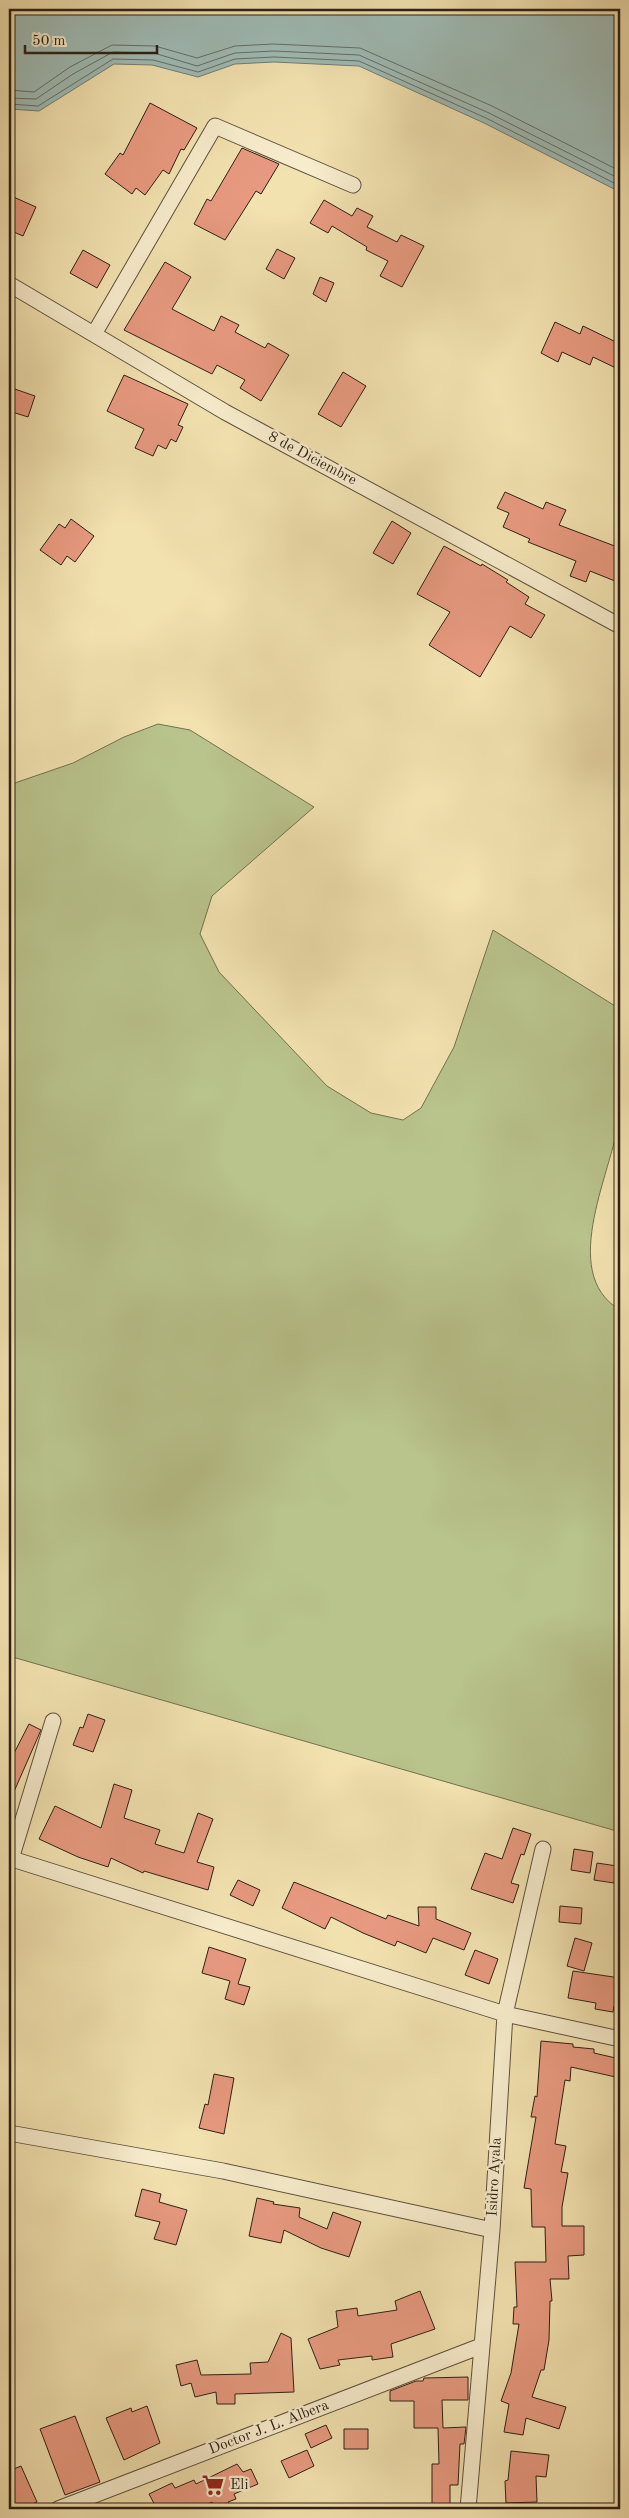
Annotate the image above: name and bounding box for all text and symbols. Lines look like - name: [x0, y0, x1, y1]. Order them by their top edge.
- scale bar: [25, 22, 158, 54]
- text: 50 m: [32, 34, 66, 49]
- street label: 8 de Diciembre: [265, 429, 359, 489]
- street label: Isidro Ayala: [485, 2136, 505, 2217]
- street label: Doctor J. L. Albera: [207, 2398, 332, 2458]
- supermarket icon: Eli: [200, 2472, 226, 2498]
- place label: Eli: [230, 2478, 248, 2493]

